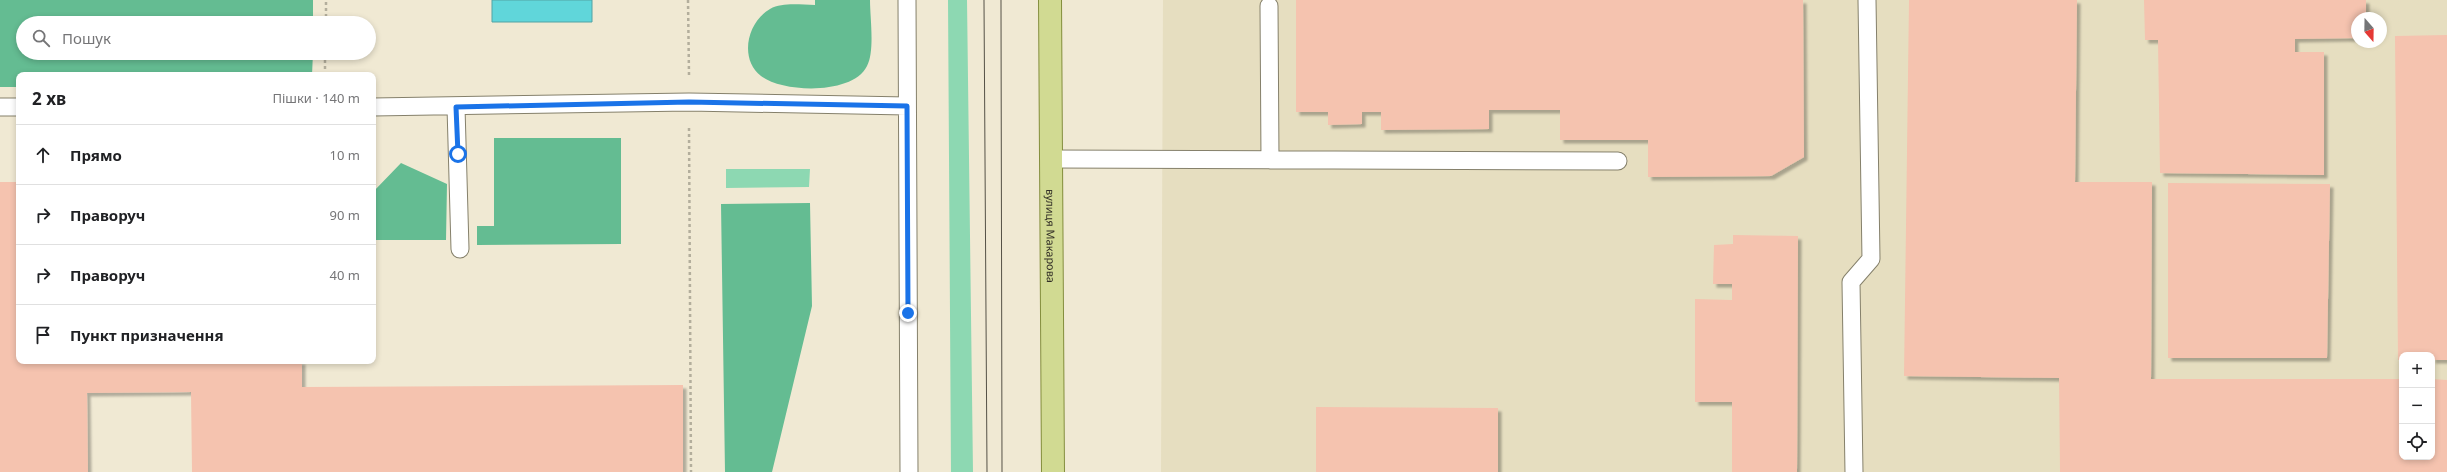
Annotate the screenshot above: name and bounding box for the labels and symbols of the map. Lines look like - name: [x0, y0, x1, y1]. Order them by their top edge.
- north arrow: [2351, 12, 2387, 48]
- route start: [449, 145, 467, 163]
- street label: вулиця Макарова: [1044, 189, 1059, 283]
- route end: [899, 304, 917, 322]

